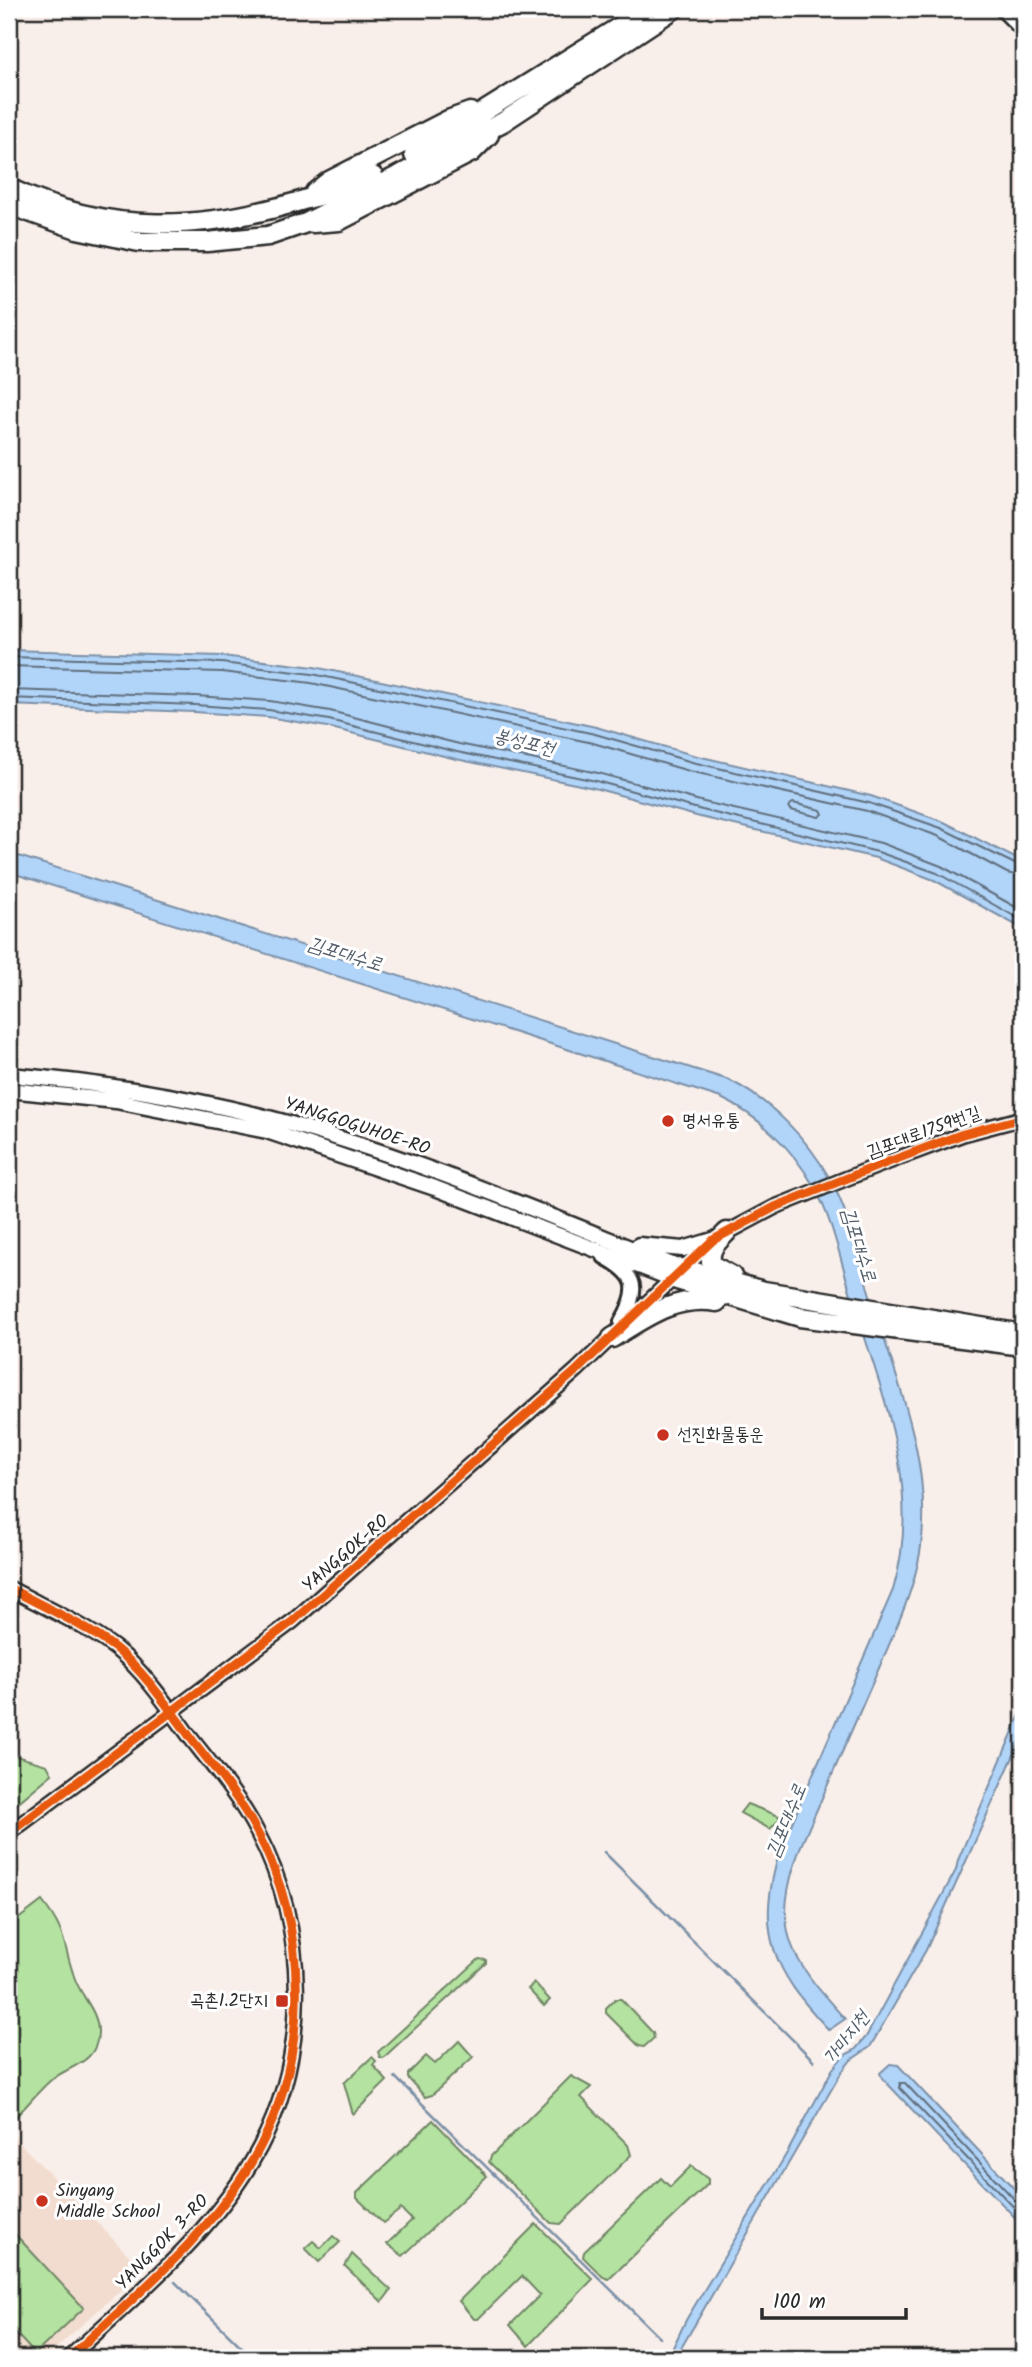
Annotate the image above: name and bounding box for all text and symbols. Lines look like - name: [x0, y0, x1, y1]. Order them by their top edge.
- water label: 봉성포천: [491, 721, 559, 765]
- water label: 김포대수로: [304, 929, 386, 981]
- street label: YANGGOGUHOE-RO: [280, 1090, 434, 1164]
- street label: 김포대로1759번길: [863, 1099, 985, 1167]
- place label: 명서유통: [682, 1107, 740, 1136]
- marker: 명서유통: [660, 1113, 676, 1129]
- water label: 김포대수로: [832, 1204, 884, 1286]
- place label: 선진화물통운: [677, 1421, 764, 1450]
- marker: 선진화물통운: [655, 1427, 671, 1443]
- street label: YANGGOK-RO: [296, 1508, 396, 1600]
- water label: 김포대수로: [759, 1780, 815, 1862]
- place label: 곡촌1.2단지: [190, 1987, 268, 2016]
- marker: 곡촌1.2단지: [274, 1993, 290, 2009]
- water label: 가마지천: [816, 2003, 879, 2071]
- place label: Sinyang Middle School: [56, 2177, 161, 2227]
- street label: YANGGOK 3-RO: [109, 2188, 217, 2298]
- marker: Sinyang Middle School: [34, 2193, 50, 2209]
- scale bar: [762, 2276, 906, 2320]
- text: 100 m: [773, 2286, 826, 2319]

